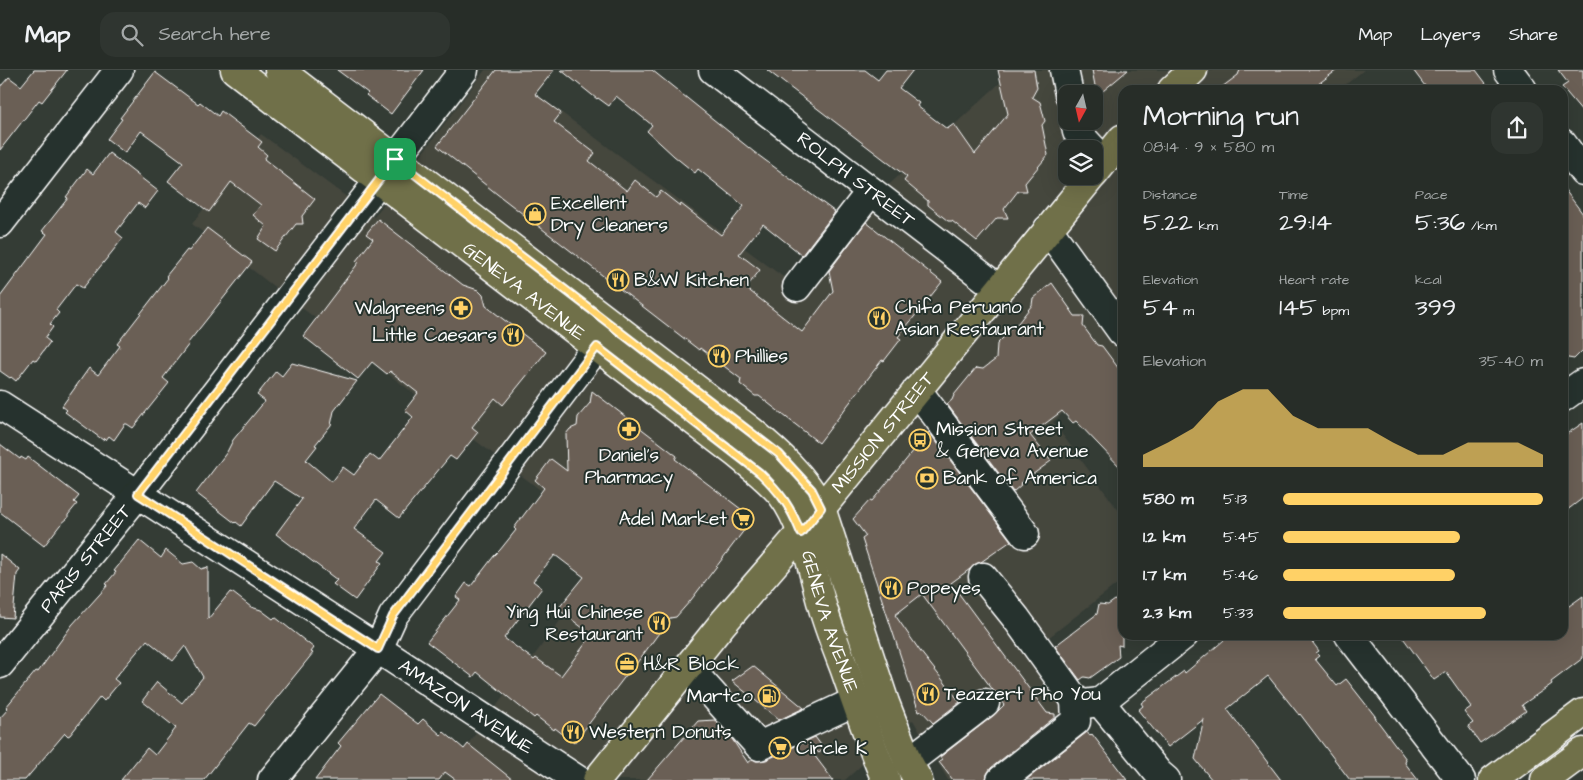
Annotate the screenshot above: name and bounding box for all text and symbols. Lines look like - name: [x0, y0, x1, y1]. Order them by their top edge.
- search box: [100, 12, 450, 57]
- text: Map: [25, 18, 70, 52]
- icon: search: [118, 21, 146, 49]
- text: Search here: [158, 21, 271, 48]
- text: Map: [1358, 22, 1392, 47]
- text: Layers: [1420, 22, 1481, 47]
- text: Share: [1509, 22, 1558, 47]
- north arrow: [1058, 85, 1102, 130]
- map controls: [1058, 85, 1103, 185]
- text: Morning run: [1143, 97, 1299, 136]
- button: share: [1491, 102, 1543, 154]
- street label: ROLPH STREET: [791, 125, 921, 234]
- text: 08:14 · 9 × 580 m: [1143, 136, 1274, 158]
- pin: [374, 138, 416, 180]
- button: layers: [1058, 140, 1103, 185]
- icon: arrive: [381, 145, 409, 173]
- text: Distance: [1143, 185, 1197, 205]
- text: Time: [1279, 185, 1308, 205]
- text: Pace: [1415, 185, 1447, 205]
- place label: Excellent Dry Cleaners: [551, 190, 668, 240]
- shop icon: Excellent Dry Cleaners: [523, 202, 547, 226]
- text: 5.22: [1143, 205, 1193, 240]
- text: 29:14: [1279, 205, 1332, 240]
- text: 5:36: [1415, 205, 1465, 240]
- text: km: [1193, 216, 1218, 236]
- text: /km: [1465, 216, 1497, 236]
- street label: GENEVA AVENUE: [457, 235, 591, 347]
- place label: B&W Kitchen: [634, 267, 749, 294]
- restaurant icon: B&W Kitchen: [606, 268, 630, 292]
- text: Elevation: [1143, 270, 1198, 290]
- text: Heart rate: [1279, 270, 1349, 290]
- text: kcal: [1415, 270, 1442, 290]
- text: 54: [1143, 290, 1178, 325]
- text: 145: [1279, 290, 1317, 325]
- text: 399: [1415, 290, 1456, 325]
- place label: Chifa Peruano Asian Restaurant: [895, 294, 1044, 343]
- place label: Walgreens: [355, 295, 445, 323]
- pharmacy icon: Walgreens: [449, 296, 473, 320]
- text: m: [1178, 301, 1194, 321]
- text: bpm: [1317, 301, 1349, 321]
- restaurant icon: Chifa Peruano Asian Restaurant: [867, 306, 891, 330]
- place label: Little Caesars: [372, 322, 497, 349]
- restaurant icon: Little Caesars: [501, 323, 525, 347]
- place label: Phillies: [735, 343, 788, 370]
- restaurant icon: Phillies: [707, 344, 731, 368]
- text: Elevation: [1143, 350, 1206, 372]
- text: 35–40 m: [1479, 350, 1543, 372]
- street label: MISSION STREET: [825, 366, 941, 499]
- place label: Mission Street & Geneva Avenue: [936, 416, 1088, 465]
- pharmacy icon: Daniel's Pharmacy: [617, 417, 641, 441]
- bus stop icon: Mission Street & Geneva Avenue: [908, 428, 932, 452]
- place label: Daniel's Pharmacy: [585, 442, 674, 492]
- place label: Bank of America: [943, 465, 1097, 492]
- bank icon: Bank of America: [915, 466, 939, 490]
- text: 580 m: [1143, 488, 1194, 510]
- text: 5:13: [1223, 488, 1247, 510]
- street label: PARIS STREET: [33, 498, 138, 618]
- place label: Adel Market: [619, 506, 727, 533]
- supermarket icon: Adel Market: [731, 507, 755, 531]
- text: 1.2 km: [1143, 526, 1185, 548]
- text: 5:45: [1223, 526, 1259, 548]
- street label: GENEVA AVENUE: [795, 547, 865, 697]
- text: 1.7 km: [1143, 564, 1186, 586]
- text: 5:46: [1223, 564, 1258, 586]
- place label: Popeyes: [907, 575, 981, 603]
- restaurant icon: Popeyes: [879, 576, 903, 600]
- place label: Ying Hui Chinese Restaurant: [506, 599, 643, 648]
- text: 2.3 km: [1143, 602, 1191, 624]
- text: 5:33: [1223, 602, 1253, 624]
- restaurant icon: Ying Hui Chinese Restaurant: [647, 611, 671, 635]
- place label: H&R Block: [643, 651, 740, 678]
- street label: AMAZON AVENUE: [393, 652, 539, 761]
- office icon: H&R Block: [615, 652, 639, 676]
- place label: Teazzert Pho You: [944, 681, 1101, 708]
- restaurant icon: Teazzert Pho You: [916, 682, 940, 706]
- place label: Martco: [687, 683, 753, 710]
- fuel station icon: Martco: [757, 684, 781, 708]
- place label: Western Donuts: [589, 719, 732, 746]
- restaurant icon: Western Donuts: [561, 720, 585, 744]
- place label: Circle K: [796, 735, 868, 762]
- supermarket icon: Circle K: [768, 736, 792, 760]

